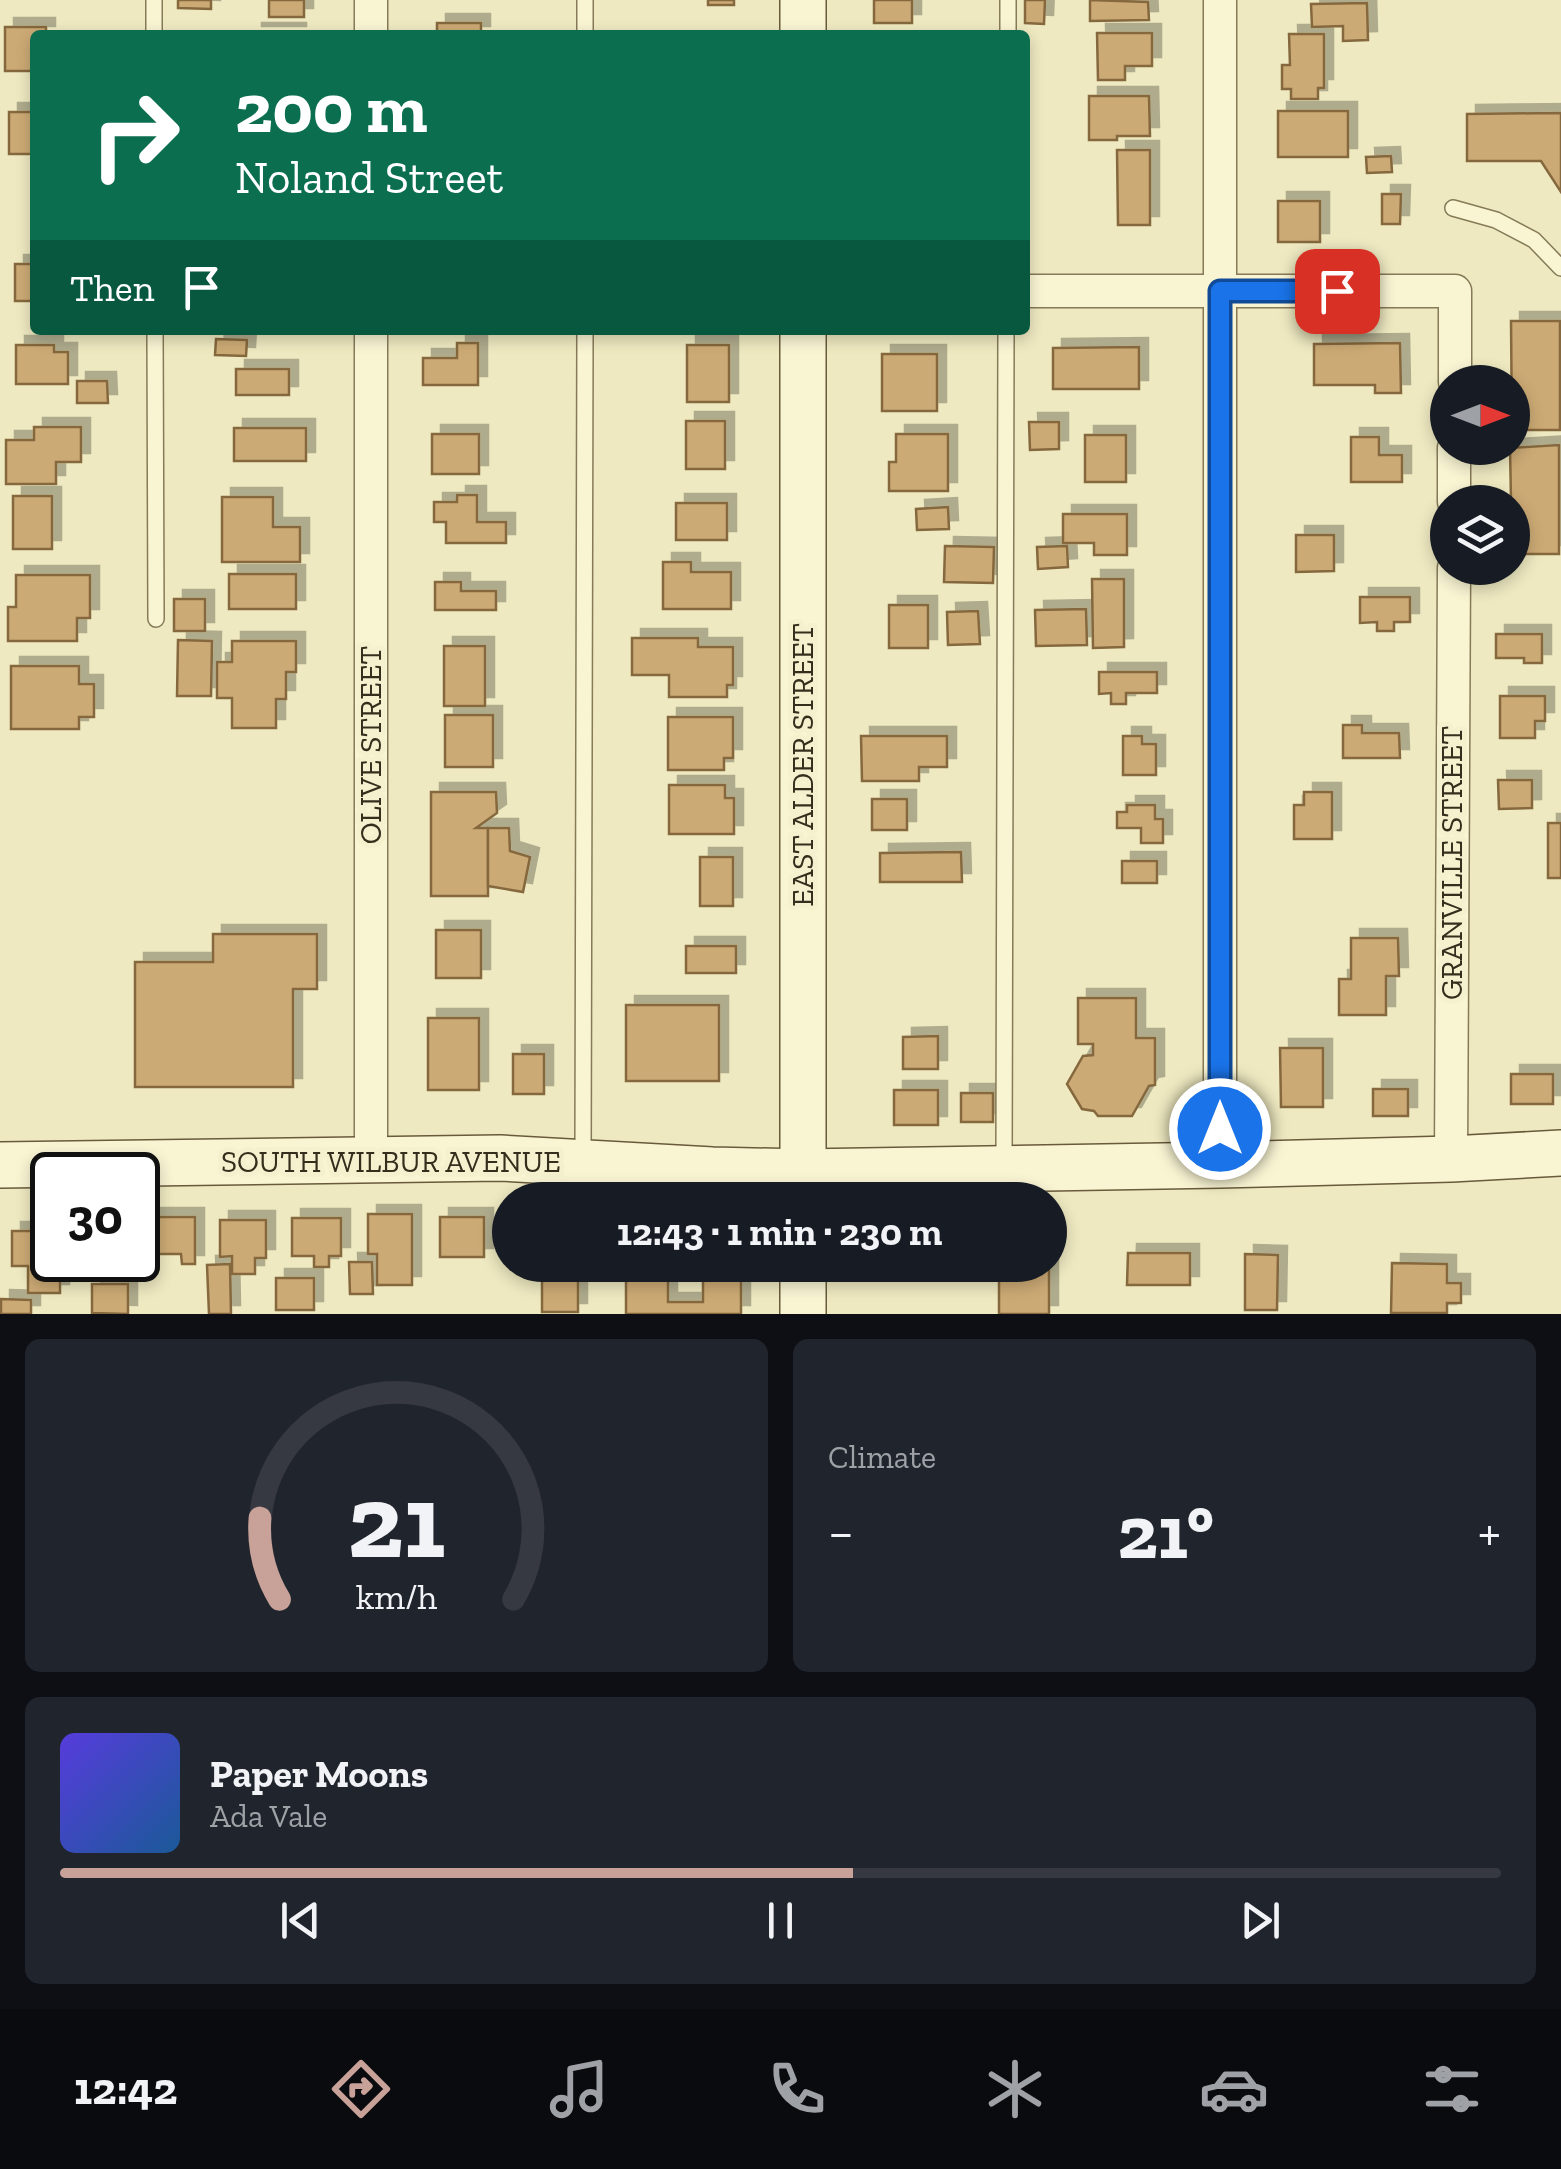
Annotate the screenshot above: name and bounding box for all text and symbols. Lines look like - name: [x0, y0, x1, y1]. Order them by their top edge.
- text: 200 m: [235, 66, 428, 150]
- icon: right: [70, 70, 200, 200]
- text: Noland Street: [235, 151, 503, 205]
- pin: [1295, 249, 1380, 334]
- icon: arrive: [174, 260, 229, 315]
- icon: arrive: [1310, 264, 1365, 319]
- text: Then: [70, 265, 154, 311]
- north arrow: [1430, 365, 1530, 465]
- map controls: [1430, 365, 1530, 585]
- button: layers: [1430, 485, 1530, 585]
- street label: EAST ALDER STREET: [785, 623, 821, 907]
- street label: OLIVE STREET: [353, 646, 389, 844]
- street label: GRANVILLE STREET: [1434, 726, 1470, 1000]
- position arrow: [1168, 1077, 1272, 1181]
- street label: SOUTH WILBUR AVENUE: [221, 1144, 561, 1180]
- speed limit sign: 30: [30, 1152, 160, 1282]
- text: 12:43 · 1 min · 230 m: [617, 1209, 942, 1255]
- text: Climate: [828, 1438, 936, 1476]
- text: 21: [348, 1459, 445, 1584]
- text: 21°: [1118, 1487, 1214, 1577]
- text: −: [828, 1499, 854, 1565]
- text: +: [1478, 1499, 1501, 1565]
- text: km/h: [356, 1575, 437, 1618]
- text: Paper Moons: [210, 1751, 428, 1797]
- text: Ada Vale: [210, 1797, 327, 1835]
- icon: previous: [273, 1893, 328, 1948]
- icon: pause: [753, 1893, 808, 1948]
- icon: next: [1233, 1893, 1288, 1948]
- icon: directions: [326, 2054, 396, 2124]
- icon: music: [544, 2054, 614, 2124]
- icon: phone: [762, 2054, 832, 2124]
- icon: climate: [980, 2054, 1050, 2124]
- icon: car: [1199, 2054, 1269, 2124]
- icon: filters: [1417, 2054, 1487, 2124]
- text: 12:42: [74, 2062, 177, 2116]

